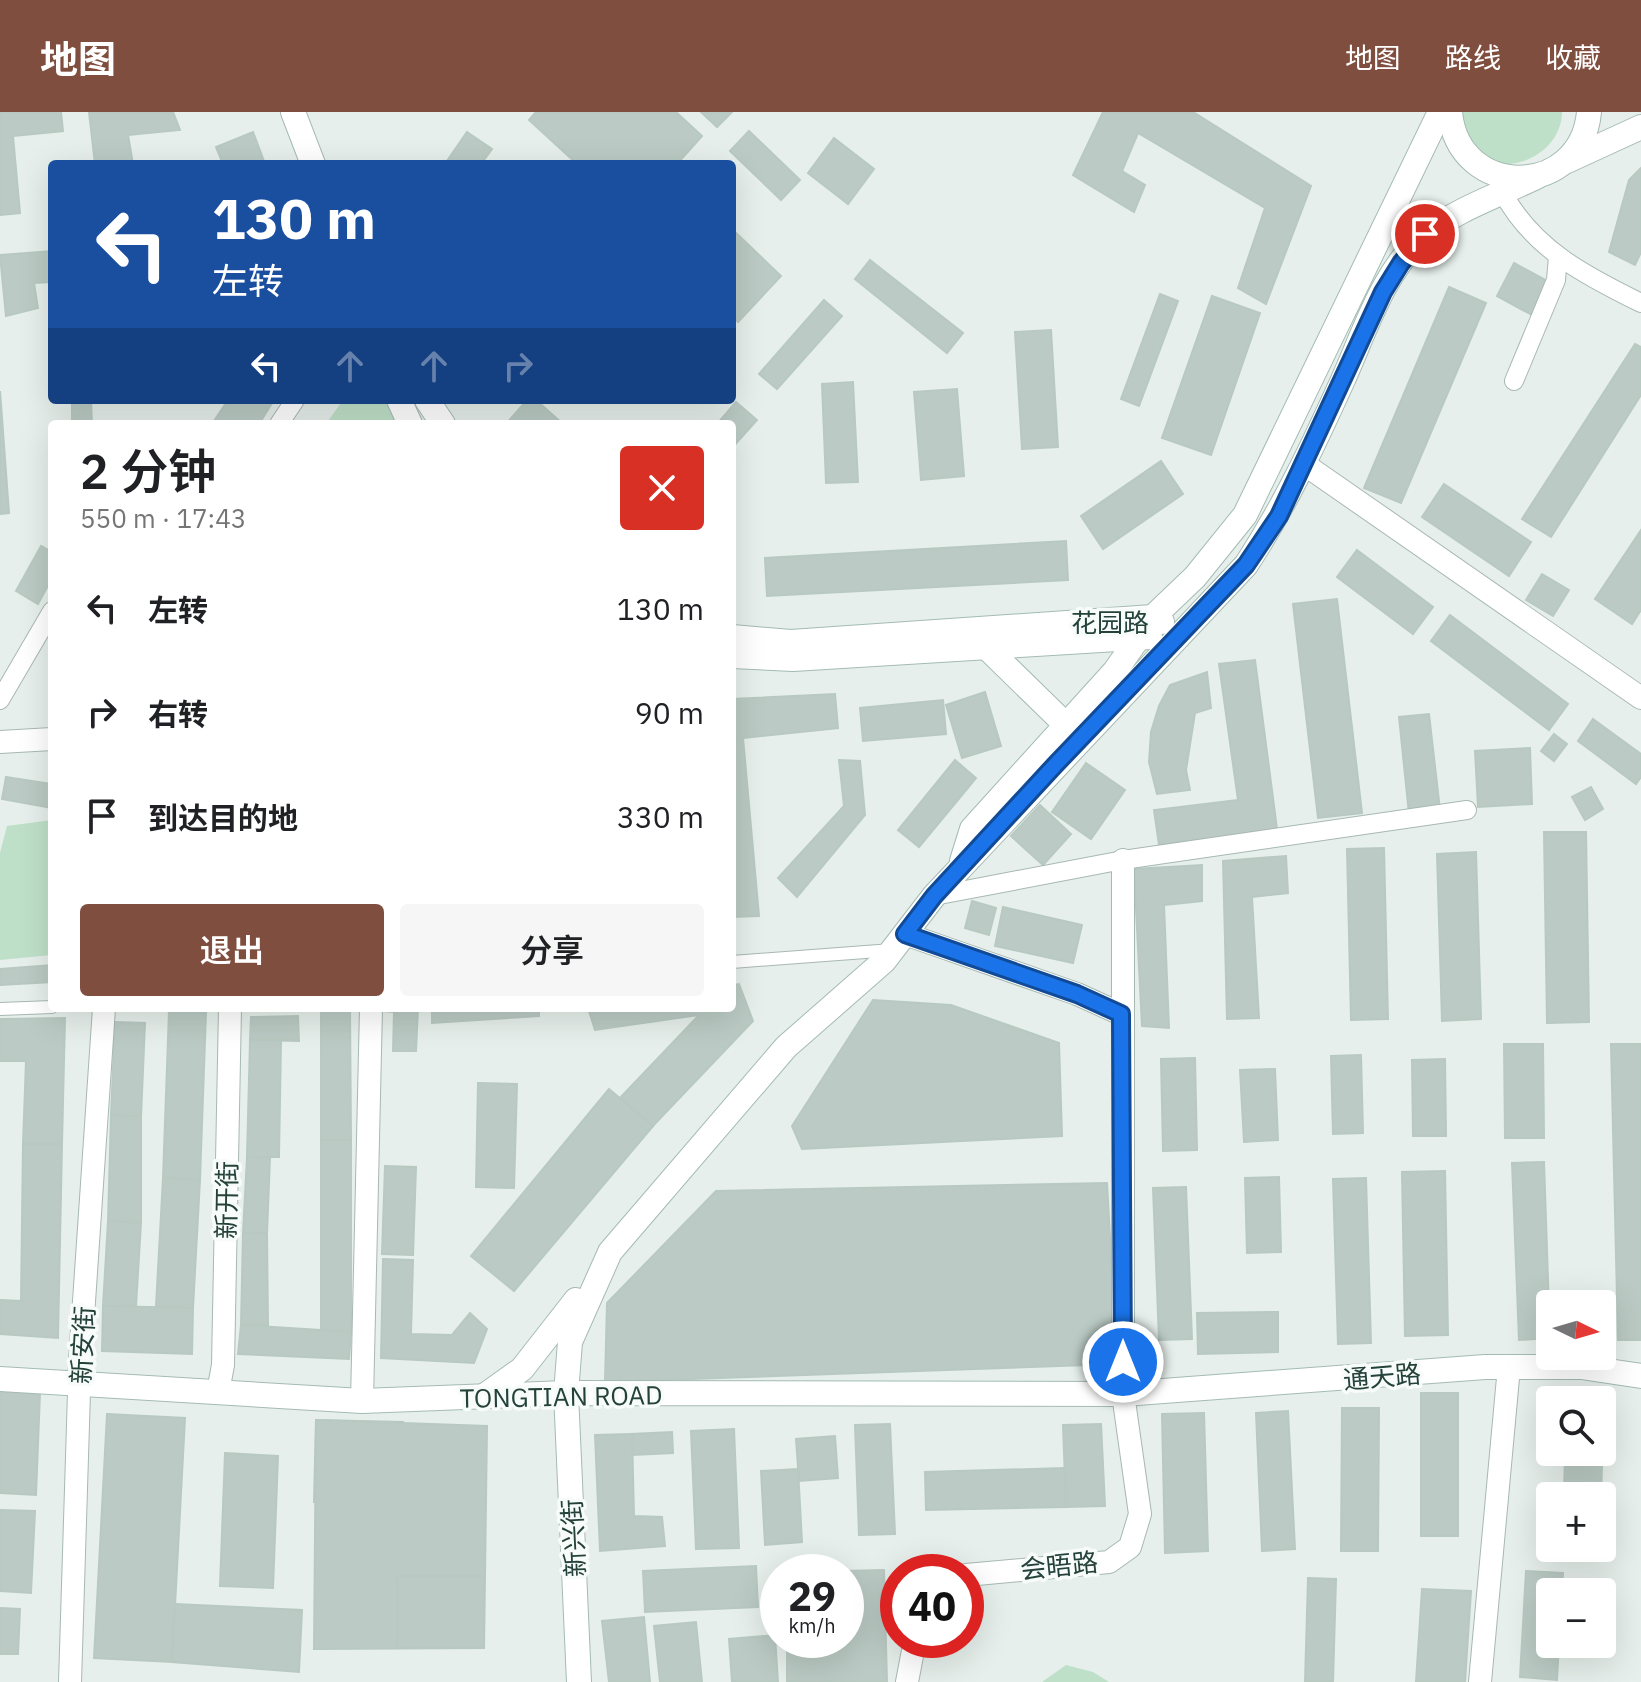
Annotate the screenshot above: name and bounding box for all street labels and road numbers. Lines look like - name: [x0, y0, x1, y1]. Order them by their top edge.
- street label: 花园路: [1071, 605, 1149, 639]
- street label: 新开街: [208, 1161, 244, 1239]
- street label: 新安街: [63, 1305, 101, 1385]
- street label: 通天路: [1342, 1356, 1422, 1396]
- street label: TONGTIAN ROAD: [459, 1377, 663, 1415]
- street label: 新兴街: [554, 1498, 592, 1578]
- street label: 会晤路: [1018, 1544, 1100, 1586]

